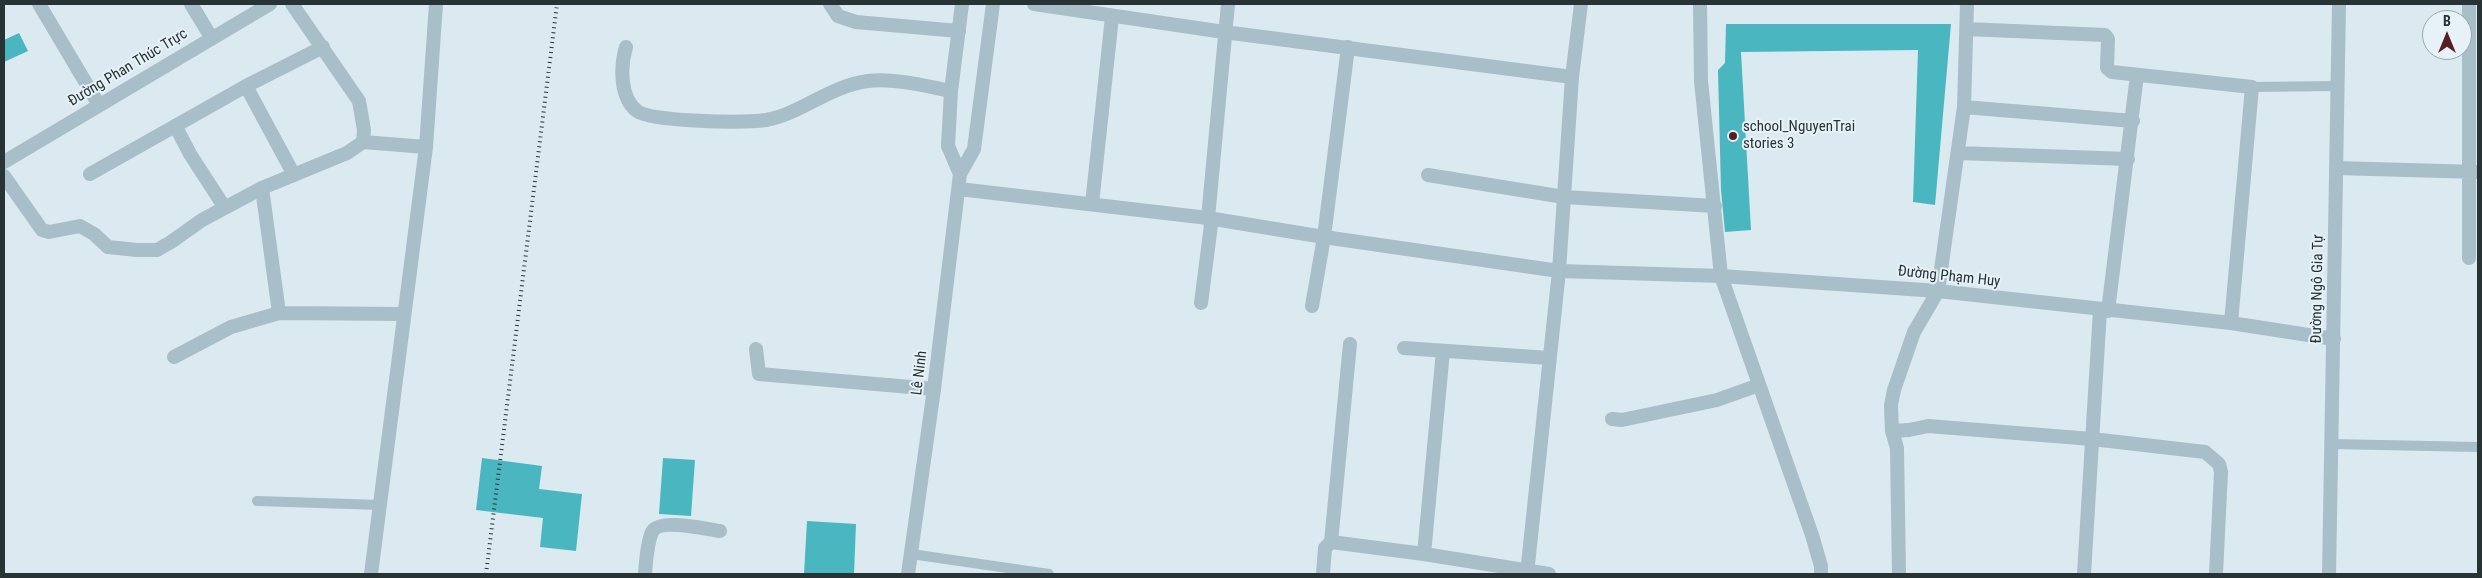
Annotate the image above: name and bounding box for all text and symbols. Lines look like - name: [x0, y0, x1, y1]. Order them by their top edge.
- north arrow: [2422, 10, 2472, 60]
- text: B: [2443, 13, 2451, 29]
- street label: Đường Phan Thúc Trực: [65, 25, 191, 111]
- place label: school_NguyenTrai stories 3: [1743, 118, 1855, 153]
- marker: school_NguyenTrai stories 3: [1727, 130, 1739, 142]
- street label: Đường Ngô Gia Tự: [2308, 235, 2328, 343]
- street label: Đường Phạm Huy: [1897, 263, 2001, 291]
- street label: Lê Ninh: [908, 350, 932, 396]

